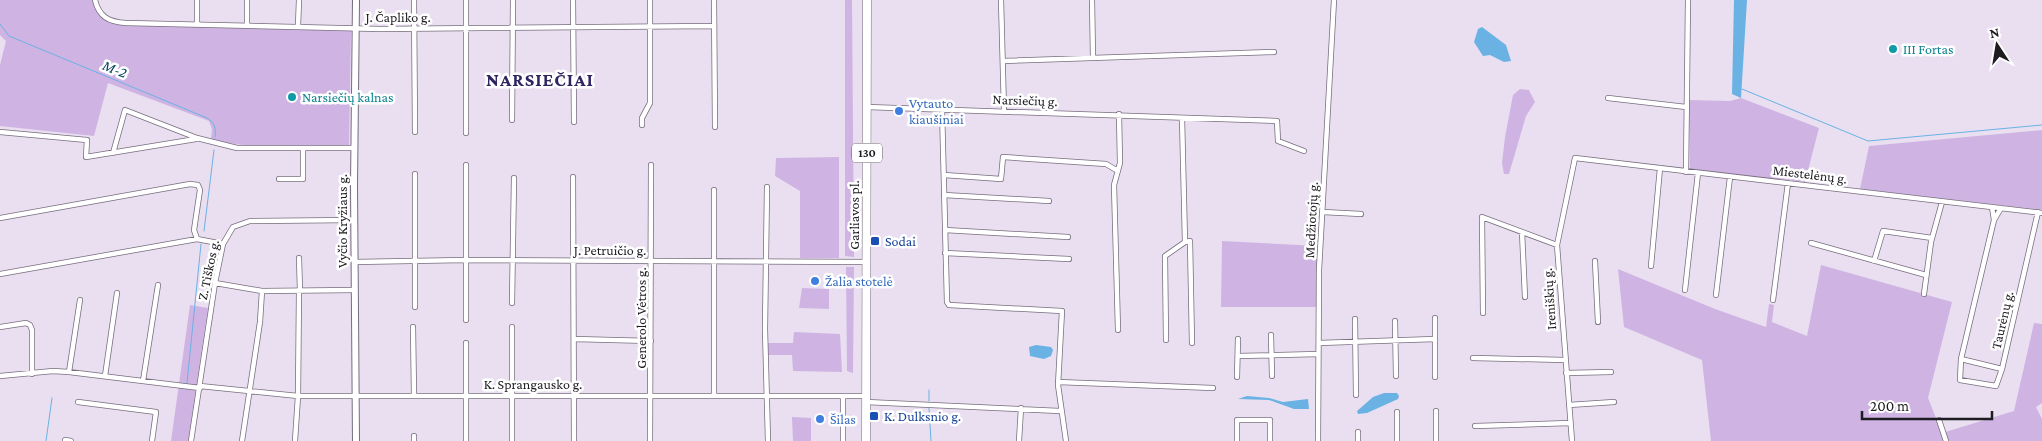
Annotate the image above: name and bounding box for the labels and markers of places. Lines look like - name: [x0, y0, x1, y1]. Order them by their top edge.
- place label: III Fortas: [1903, 41, 1953, 57]
- marker: III Fortas: [1887, 43, 1899, 55]
- place label: Narsiečių kalnas: [302, 89, 394, 105]
- marker: Narsiečių kalnas: [286, 91, 298, 103]
- place label: Vytauto kiaušiniai: [909, 95, 964, 127]
- marker: Vytauto kiaušiniai: [893, 105, 905, 117]
- place label: Sodai: [885, 233, 916, 249]
- marker: Sodai: [869, 235, 881, 247]
- place label: Žalia stotelė: [825, 273, 893, 289]
- marker: Žalia stotelė: [809, 275, 821, 287]
- place label: K. Dulksnio g.: [884, 408, 961, 424]
- marker: K. Dulksnio g.: [868, 410, 880, 422]
- place label: Šilas: [830, 411, 856, 427]
- marker: Šilas: [814, 413, 826, 425]

